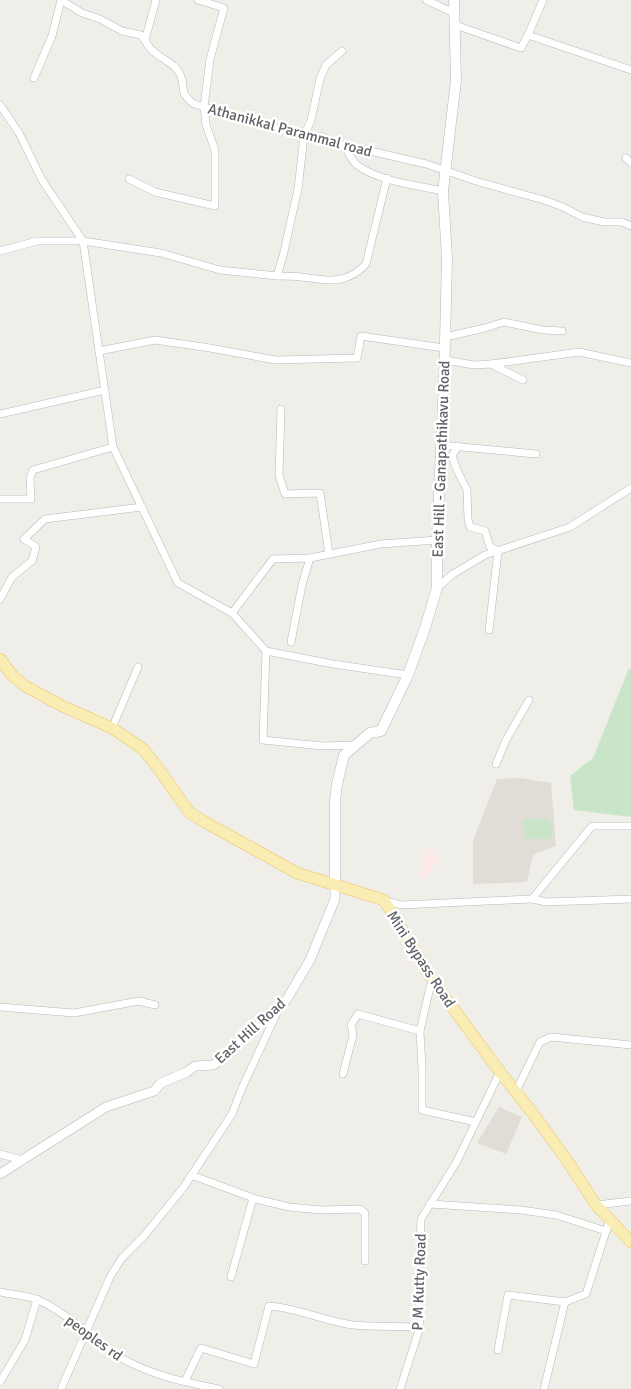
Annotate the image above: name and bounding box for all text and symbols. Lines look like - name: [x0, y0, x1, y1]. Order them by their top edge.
- street label: Athanikkal Parammal road: [206, 99, 374, 161]
- street label: East Hill - Ganapathikavu Road: [429, 360, 453, 558]
- street label: Mini Bypass Road: [383, 907, 459, 1011]
- street label: East Hill Road: [211, 994, 289, 1068]
- street label: P M Kutty Road: [408, 1233, 430, 1331]
- street label: peoples rd: [62, 1311, 126, 1365]

